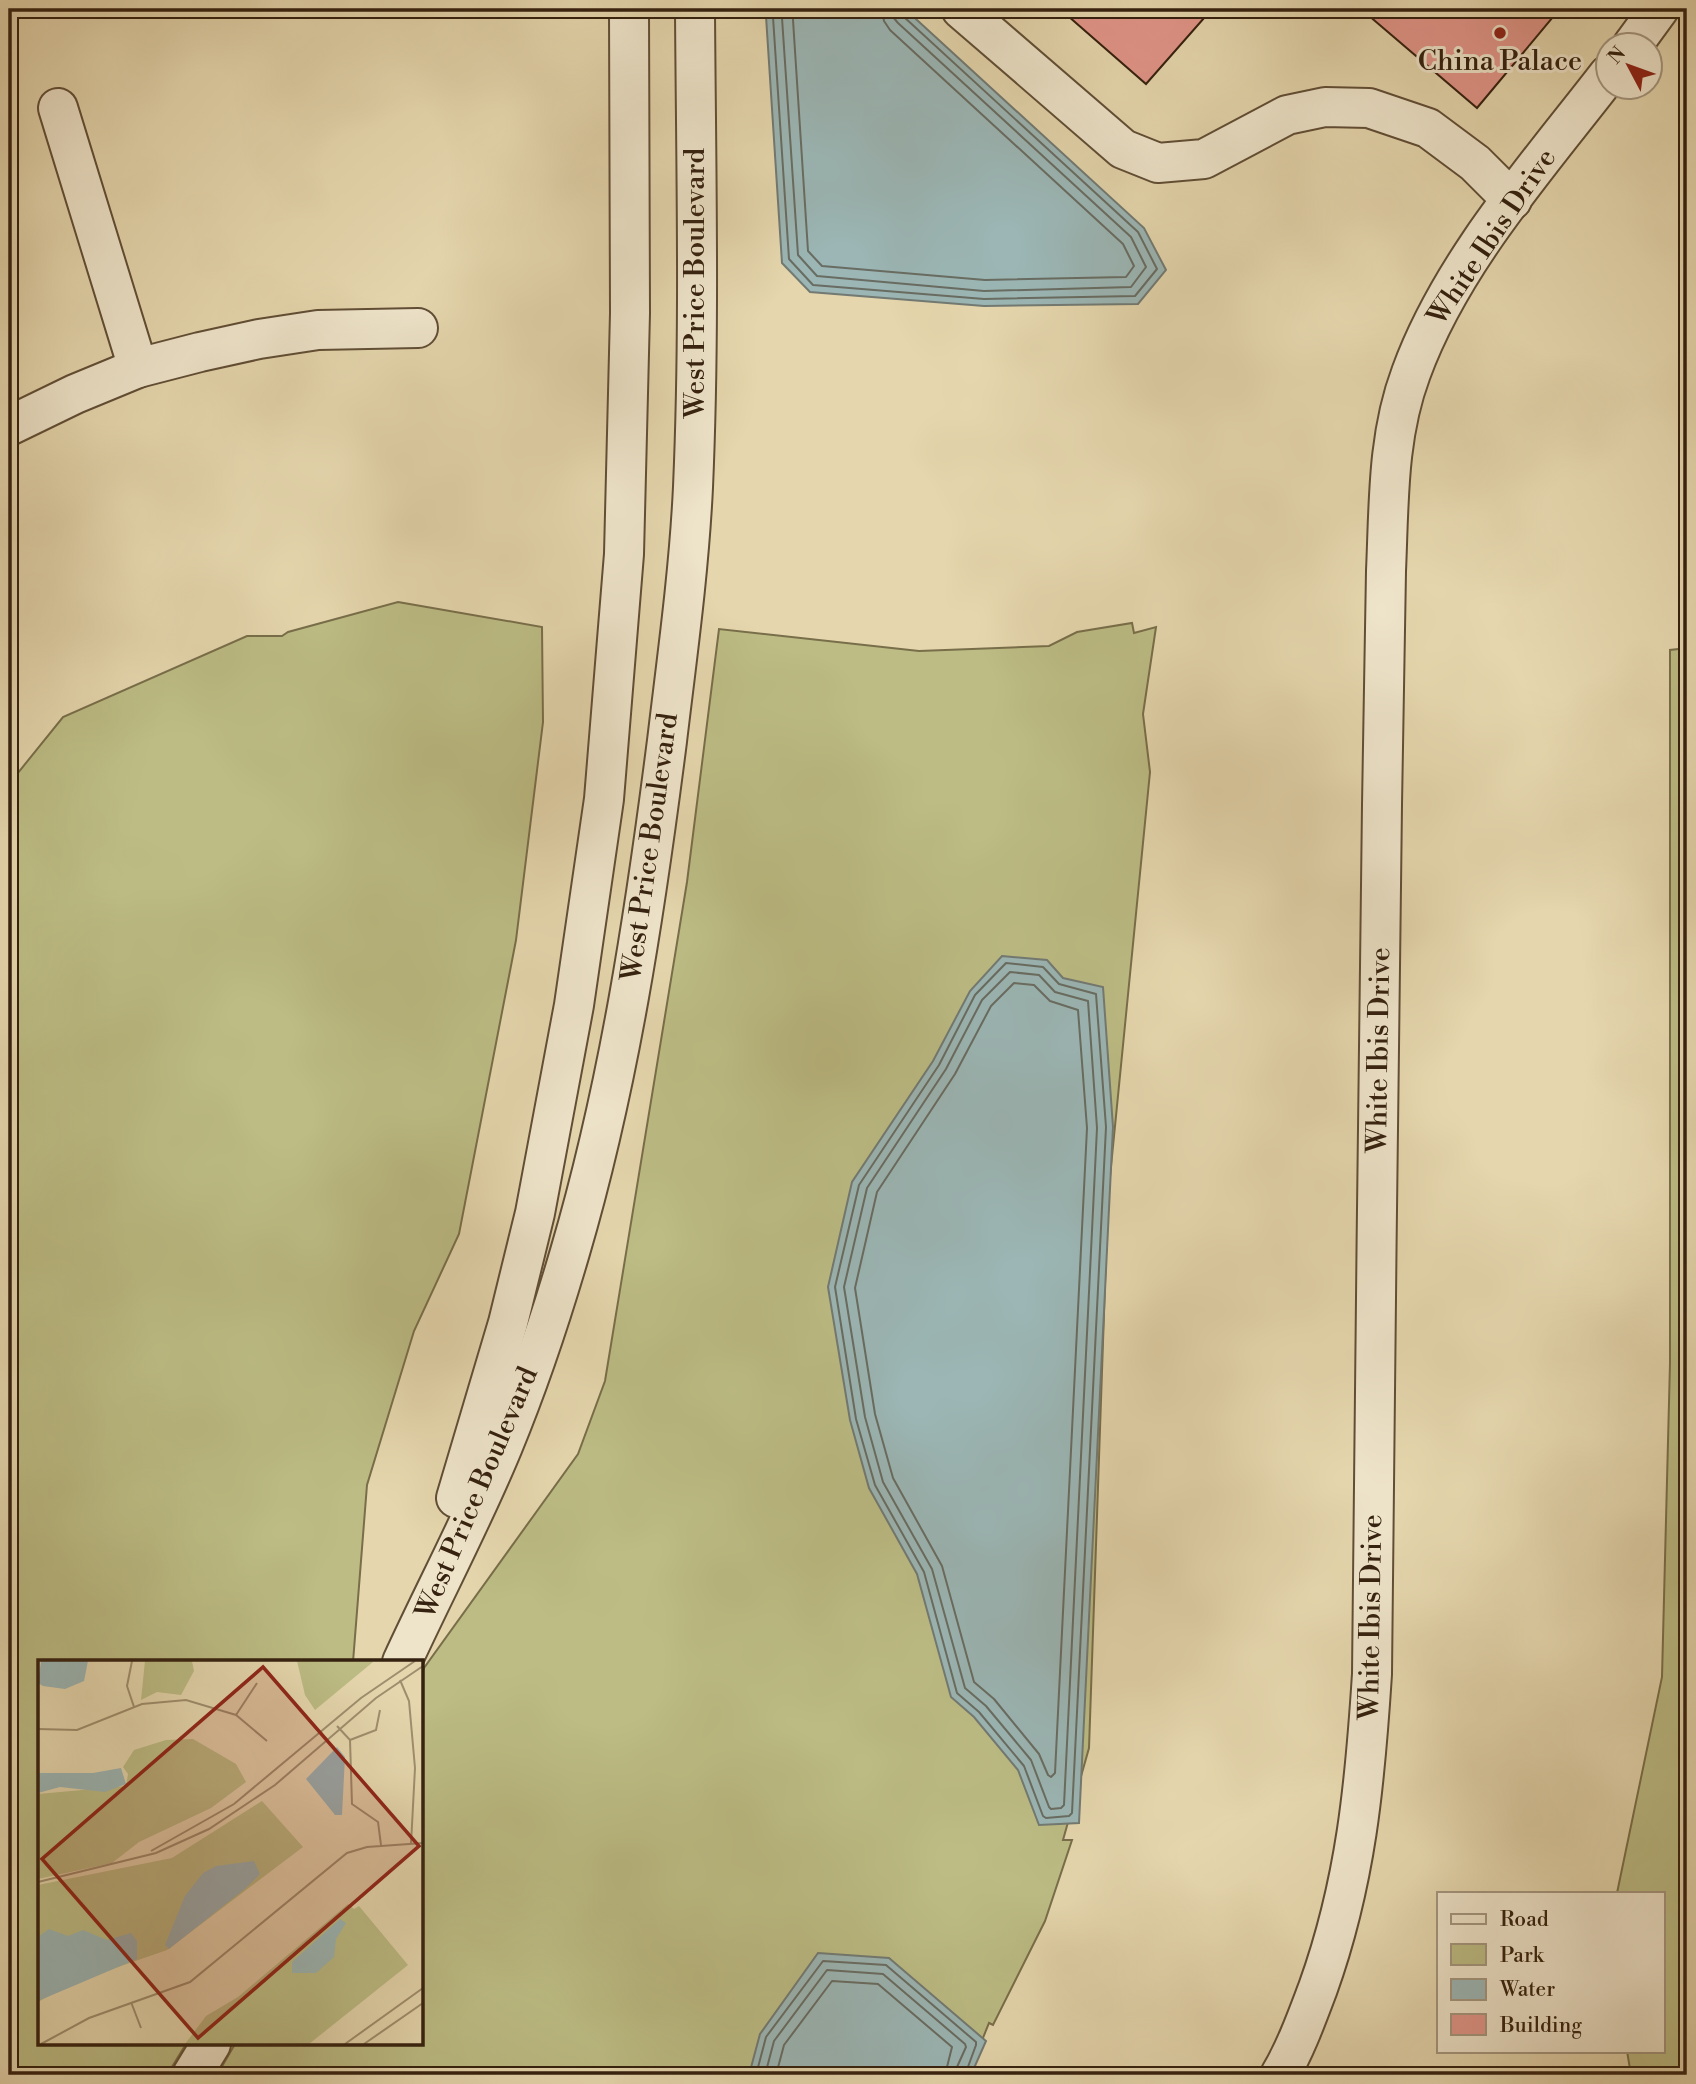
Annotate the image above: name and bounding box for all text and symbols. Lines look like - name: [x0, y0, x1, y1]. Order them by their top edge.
- marker: China Palace: [1492, 25, 1508, 41]
- north arrow: [1594, 32, 1664, 102]
- text: N: [1603, 42, 1631, 69]
- place label: China Palace: [1418, 44, 1582, 79]
- street label: White Ibis Drive: [1419, 142, 1564, 333]
- street label: West Price Boulevard: [678, 148, 713, 419]
- street label: West Price Boulevard: [614, 711, 686, 984]
- street label: White Ibis Drive: [1360, 947, 1398, 1154]
- street label: West Price Boulevard: [408, 1362, 546, 1625]
- street label: White Ibis Drive: [1352, 1514, 1390, 1721]
- inset map: [38, 1660, 424, 2046]
- legend: [1437, 1892, 1664, 2052]
- text: Road: [1500, 1907, 1549, 1933]
- text: Park: [1500, 1943, 1545, 1969]
- text: Water: [1499, 1977, 1555, 2003]
- text: Building: [1499, 2013, 1582, 2039]

